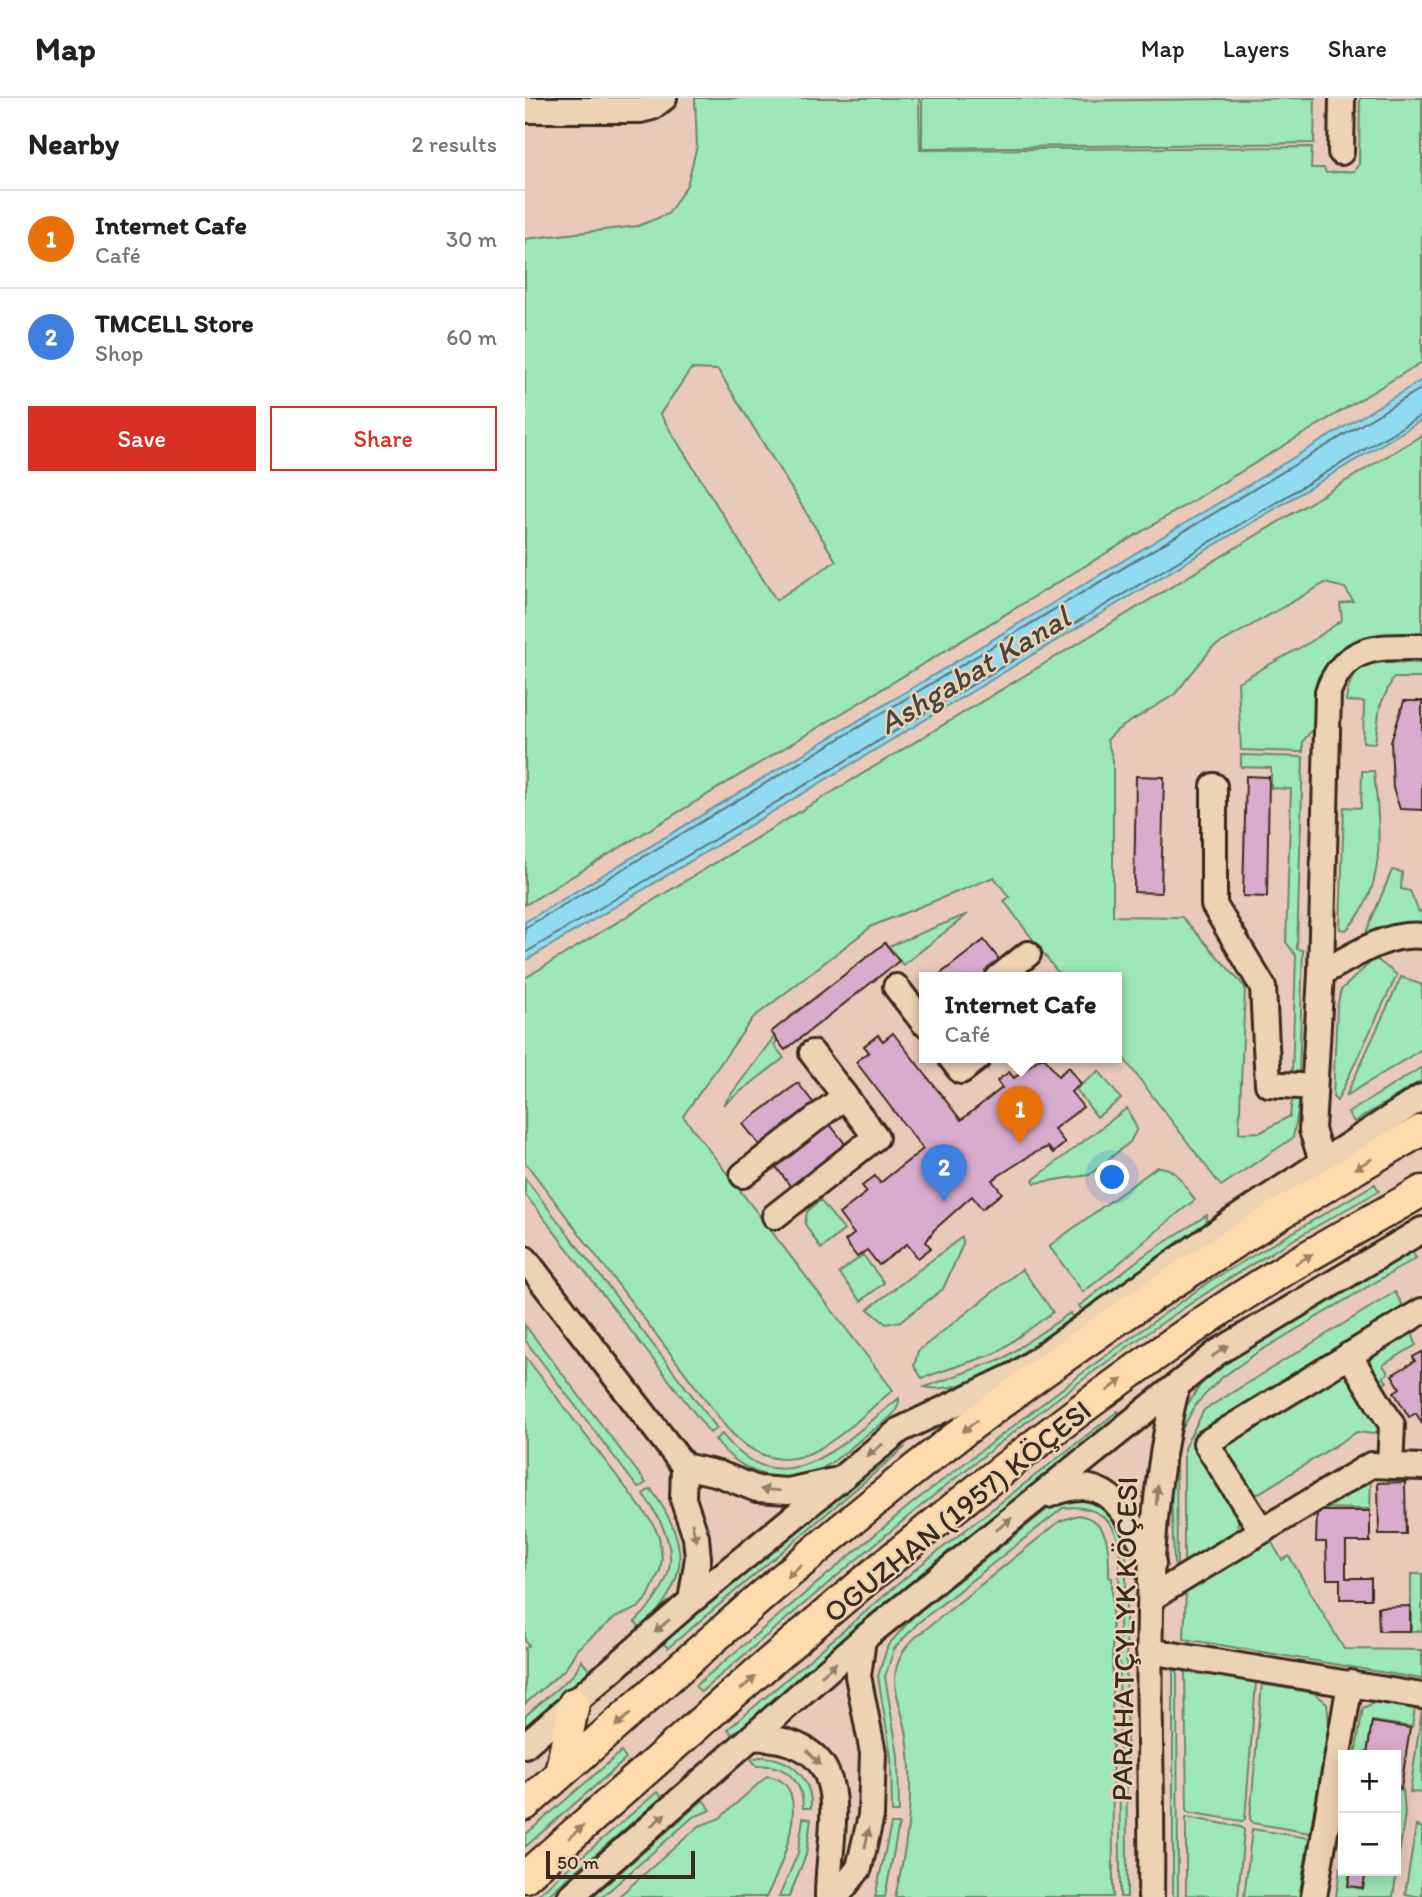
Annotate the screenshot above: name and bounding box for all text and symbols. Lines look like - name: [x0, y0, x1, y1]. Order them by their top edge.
- text: Map: [35, 29, 96, 68]
- text: Map: [1141, 34, 1185, 63]
- text: Layers: [1223, 34, 1290, 63]
- text: Share: [1328, 34, 1387, 63]
- text: Nearby: [28, 125, 119, 162]
- text: 2 results: [411, 130, 497, 158]
- text: Internet Cafe: [95, 209, 247, 241]
- text: 1: [46, 225, 56, 253]
- text: 30 m: [446, 225, 497, 253]
- text: Café: [95, 241, 141, 269]
- text: TMCELL Store: [95, 307, 254, 339]
- text: 2: [45, 323, 57, 351]
- text: 60 m: [446, 323, 497, 351]
- text: Shop: [95, 339, 143, 367]
- button: Save: [28, 406, 256, 471]
- button: Share: [270, 406, 497, 471]
- water label: Ashgabat Kanal: [871, 597, 1078, 742]
- popup: [919, 972, 1122, 1063]
- text: Internet Cafe: [945, 988, 1096, 1020]
- text: Café: [945, 1020, 990, 1048]
- pin: 1: [997, 1086, 1043, 1144]
- pin: 2: [921, 1144, 967, 1202]
- one-way arrow: [1353, 1158, 1372, 1170]
- your location: [1095, 1160, 1129, 1194]
- one-way arrow: [1294, 1254, 1314, 1266]
- one-way arrow: [1210, 1344, 1229, 1358]
- one-way arrow: [1106, 1379, 1124, 1393]
- street label: OGUZHAN (1957) KÖÇESI: [816, 1392, 1098, 1630]
- one-way arrow: [961, 1419, 979, 1433]
- one-way arrow: [866, 1442, 883, 1457]
- street label: PARAHATÇYLYK KÖÇESI: [1103, 1476, 1145, 1802]
- one-way arrow: [759, 1484, 781, 1495]
- one-way arrow: [1152, 1484, 1163, 1506]
- one-way arrow: [995, 1517, 1012, 1532]
- one-way arrow: [689, 1522, 700, 1544]
- one-way arrow: [785, 1563, 803, 1579]
- one-way arrow: [653, 1618, 671, 1634]
- one-way arrow: [820, 1662, 837, 1677]
- one-way arrow: [739, 1676, 756, 1691]
- one-way arrow: [614, 1712, 631, 1727]
- one-way arrow: [806, 1749, 822, 1767]
- map controls: [1338, 1750, 1401, 1876]
- button: +: [1338, 1750, 1401, 1813]
- one-way arrow: [649, 1812, 667, 1828]
- button: −: [1338, 1813, 1401, 1876]
- one-way arrow: [567, 1824, 585, 1840]
- one-way arrow: [861, 1827, 872, 1849]
- scale bar: [546, 1848, 695, 1880]
- text: 50 m: [557, 1851, 599, 1874]

